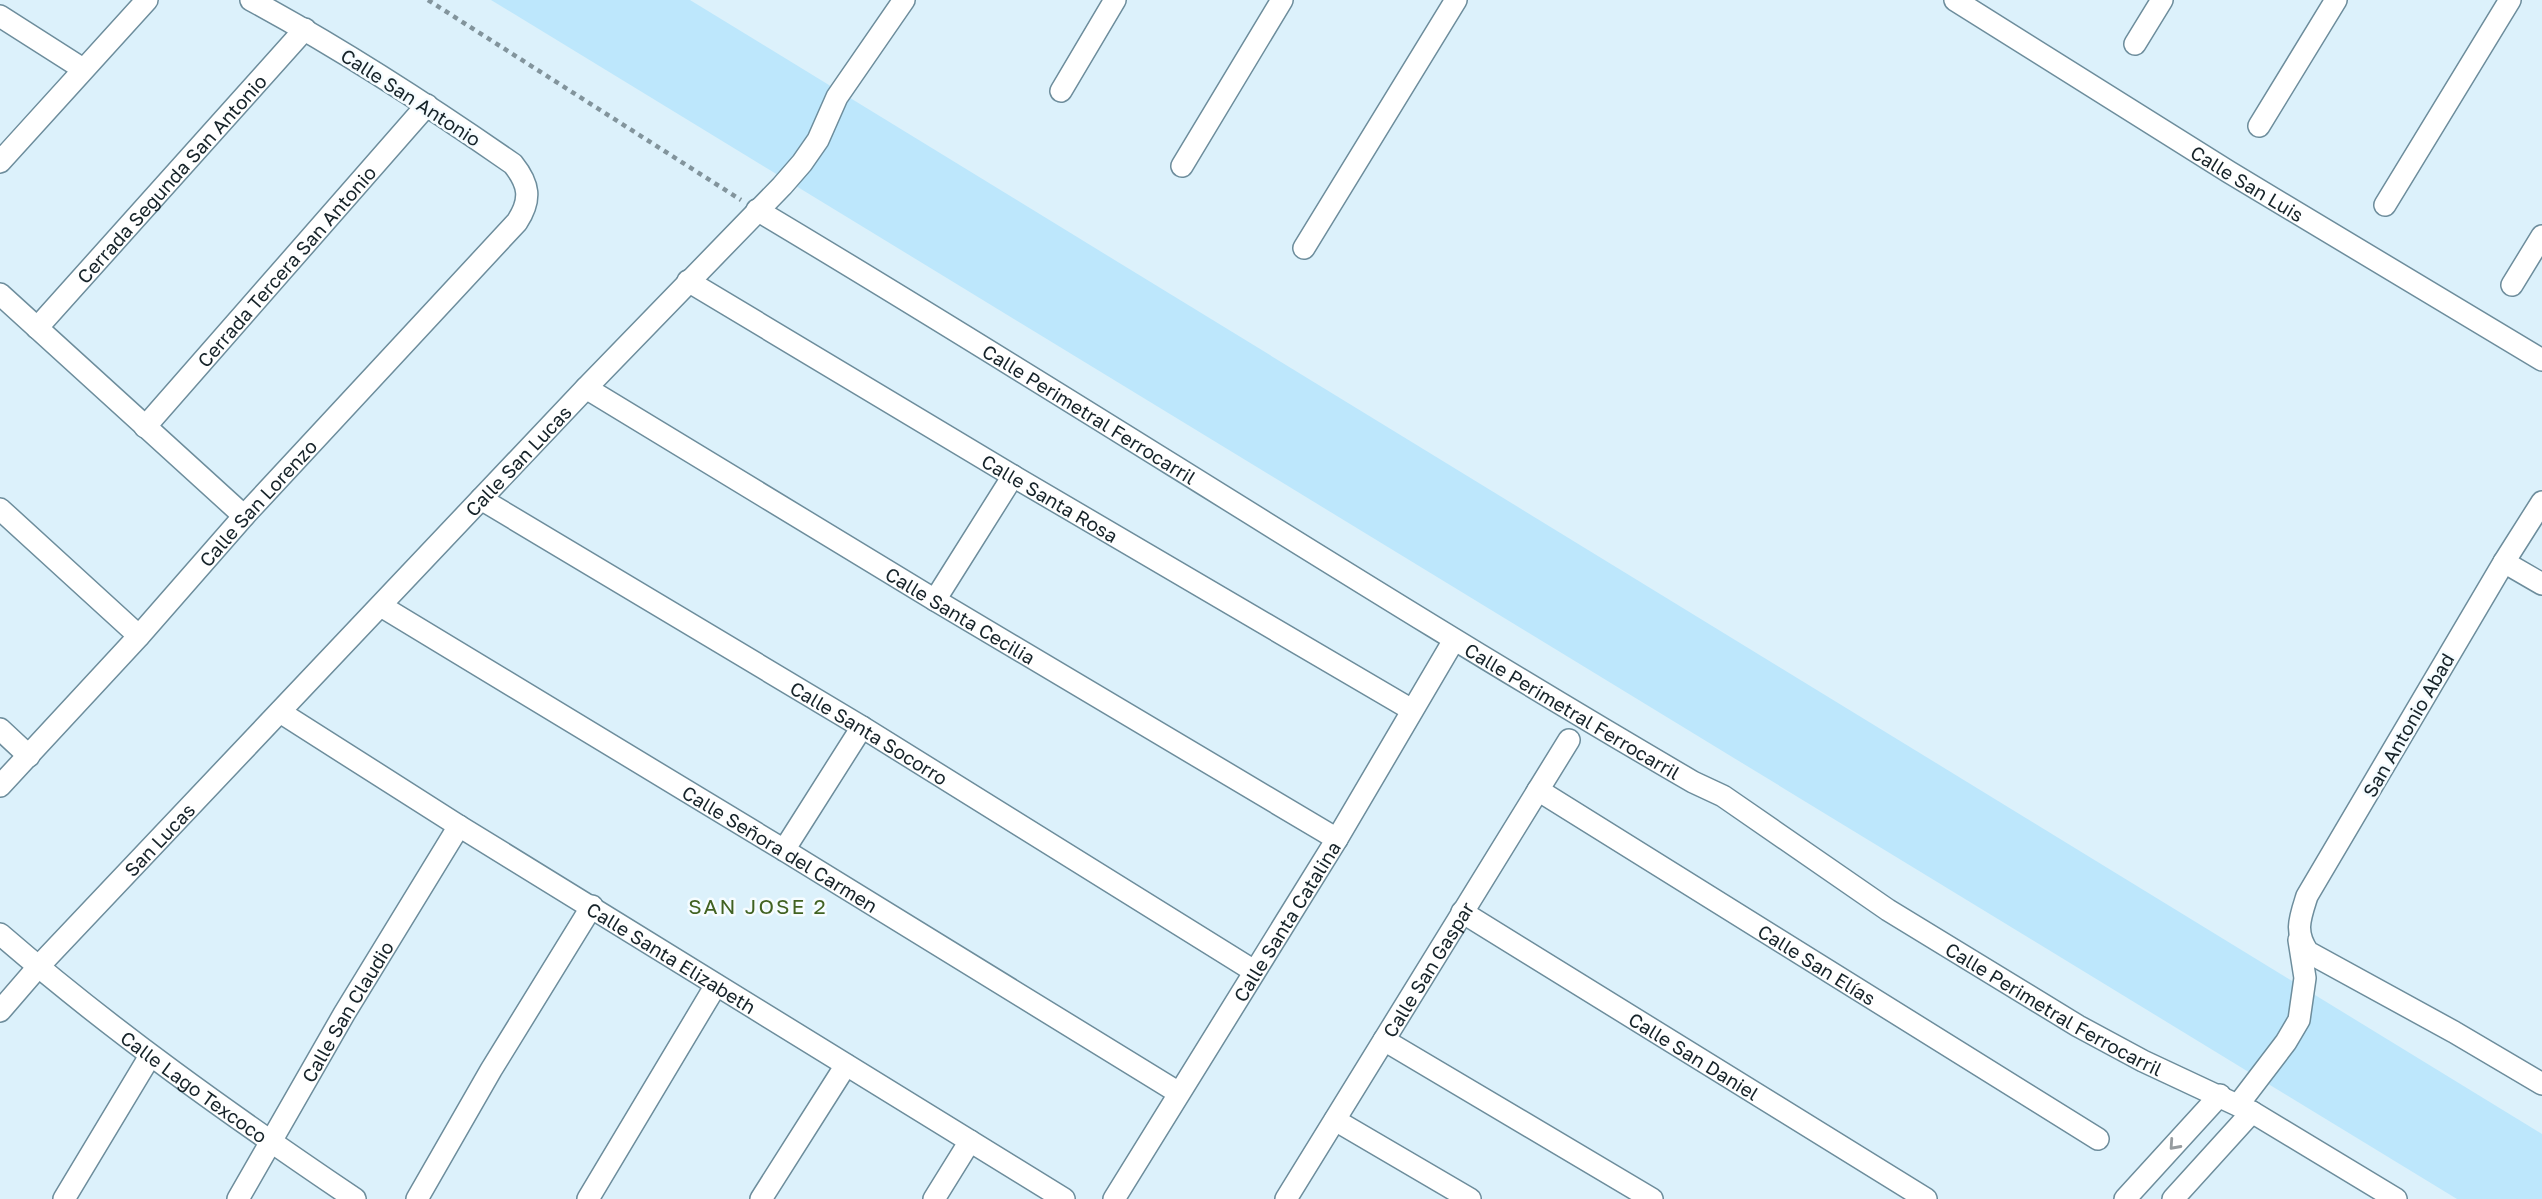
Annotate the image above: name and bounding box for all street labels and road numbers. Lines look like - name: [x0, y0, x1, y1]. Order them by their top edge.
- street label: Calle San Antonio: [337, 43, 485, 151]
- street label: Cerrada Segunda San Antonio: [72, 69, 271, 288]
- street label: Calle San Luis: [2187, 140, 2308, 226]
- street label: Cerrada Tercera San Antonio: [192, 161, 380, 371]
- street label: Calle Perimetral Ferrocarril: [979, 339, 1201, 488]
- street label: Calle San Lucas: [460, 400, 576, 520]
- street label: Calle San Lorenzo: [194, 434, 321, 571]
- street label: Calle Santa Rosa: [978, 449, 1122, 547]
- street label: Calle Santa Cecilia: [882, 561, 1040, 669]
- street label: Calle Perimetral Ferrocarril: [1461, 637, 1685, 784]
- street label: San Antonio Abad: [2357, 649, 2459, 801]
- street label: Calle Santa Socorro: [786, 675, 952, 789]
- street label: Calle Señora del Carmen: [678, 780, 882, 917]
- street label: San Lucas: [119, 798, 199, 881]
- street label: Calle Santa Catalina: [1228, 837, 1345, 1005]
- street label: Calle Santa Elizabeth: [583, 896, 760, 1018]
- street label: Calle San Gaspar: [1377, 897, 1478, 1041]
- street label: Calle San Elías: [1754, 919, 1880, 1009]
- street label: Calle San Claudio: [296, 936, 398, 1086]
- street label: Calle Perimetral Ferrocarril: [1942, 937, 2166, 1080]
- street label: Calle San Daniel: [1625, 1007, 1763, 1105]
- street label: Calle Lago Texcoco: [117, 1025, 272, 1147]

